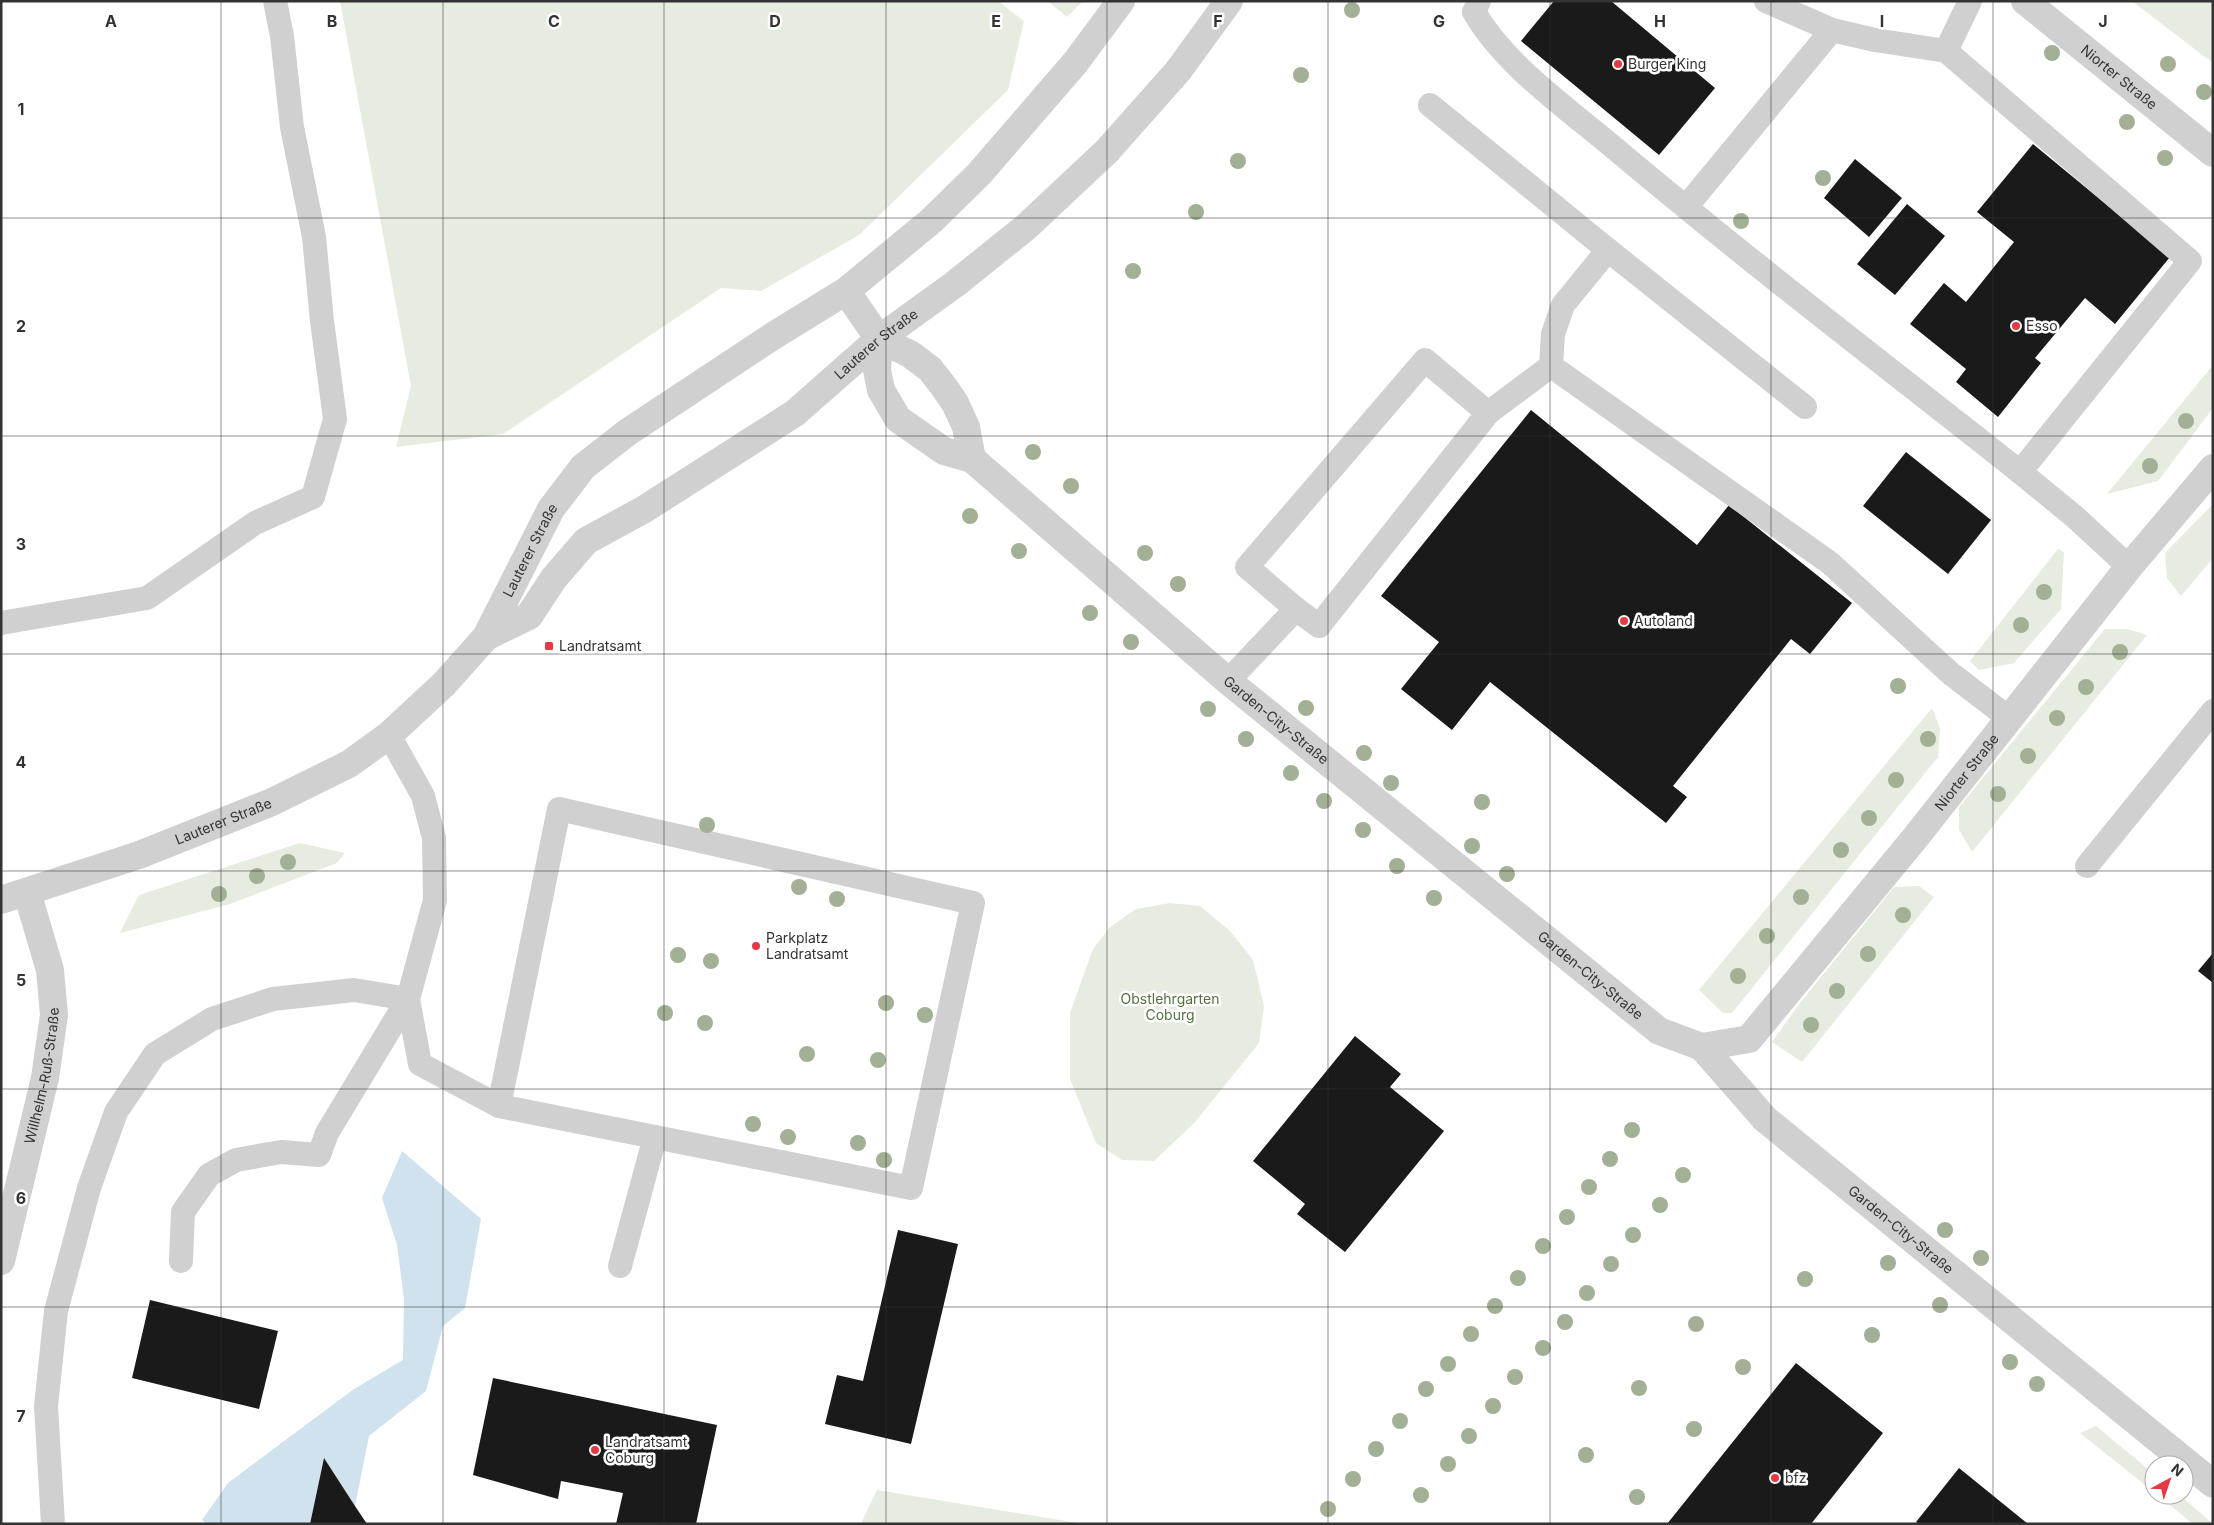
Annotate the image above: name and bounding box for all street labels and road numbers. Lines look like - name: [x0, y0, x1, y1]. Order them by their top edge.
- street label: Niorter Straße: [2078, 41, 2161, 113]
- street label: Lauterer Straße: [830, 305, 921, 383]
- street label: Lauterer Straße: [499, 499, 560, 600]
- street label: Garden-City-Straße: [1220, 672, 1332, 767]
- street label: Niorter Straße: [1931, 730, 2002, 814]
- street label: Lauterer Straße: [172, 794, 274, 848]
- street label: Garden-City-Straße: [1535, 927, 1647, 1023]
- street label: Willhelm-Ruß-Straße: [20, 1007, 62, 1145]
- street label: Garden-City-Straße: [1845, 1181, 1957, 1277]

